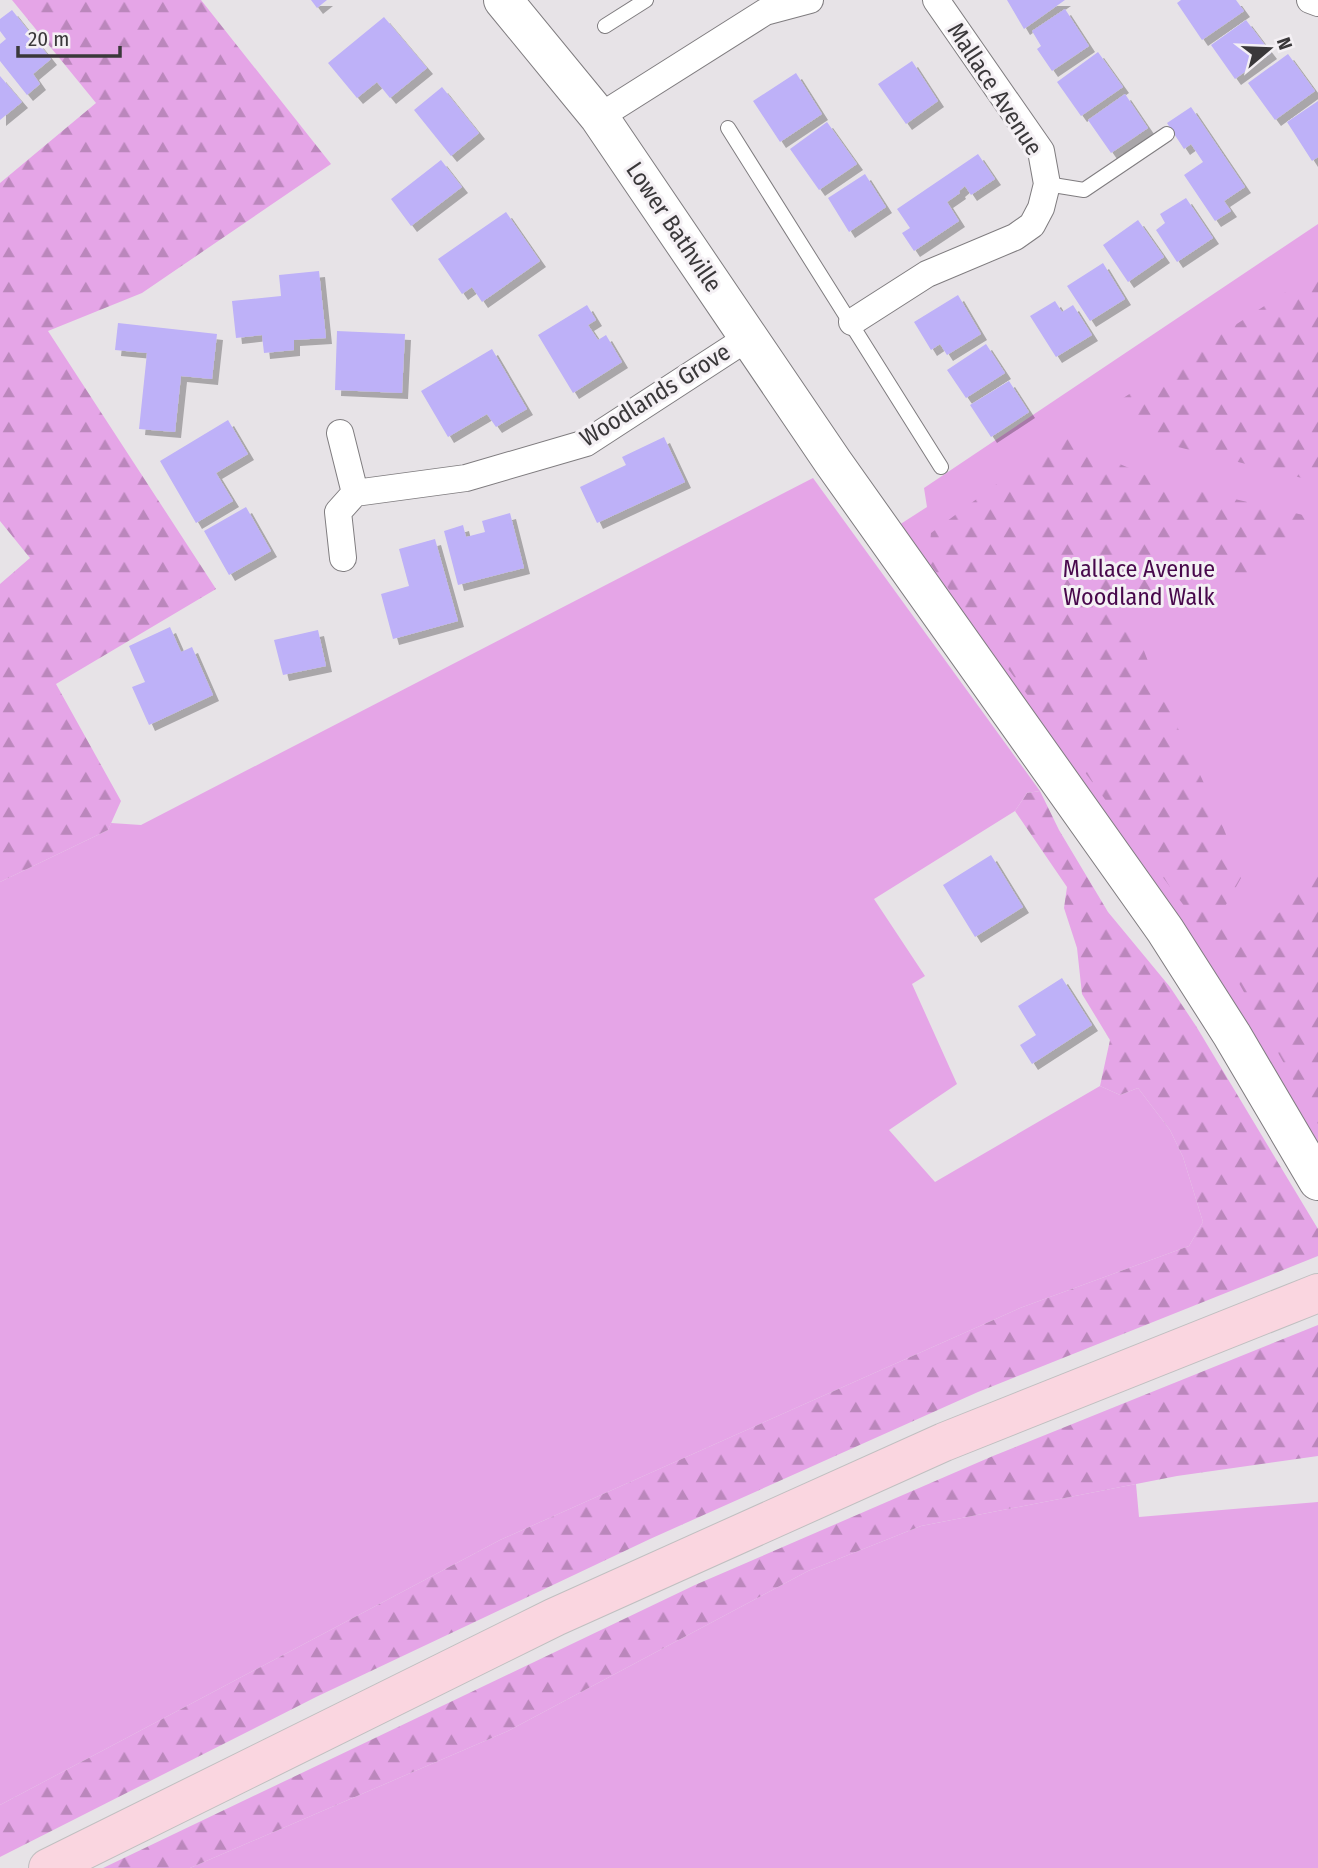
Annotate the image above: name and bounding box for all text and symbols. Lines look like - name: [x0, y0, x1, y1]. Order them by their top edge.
- scale bar: [18, 14, 119, 58]
- north arrow: [1234, 14, 1304, 84]
- street label: Mallace Avenue: [942, 17, 1048, 161]
- text: 20 m: [28, 26, 69, 52]
- text: N: [1272, 34, 1297, 53]
- street label: Lower Bathville: [620, 157, 728, 297]
- street label: Woodlands Grove: [575, 338, 735, 452]
- park label: Mallace Avenue Woodland Walk: [1063, 555, 1215, 611]

